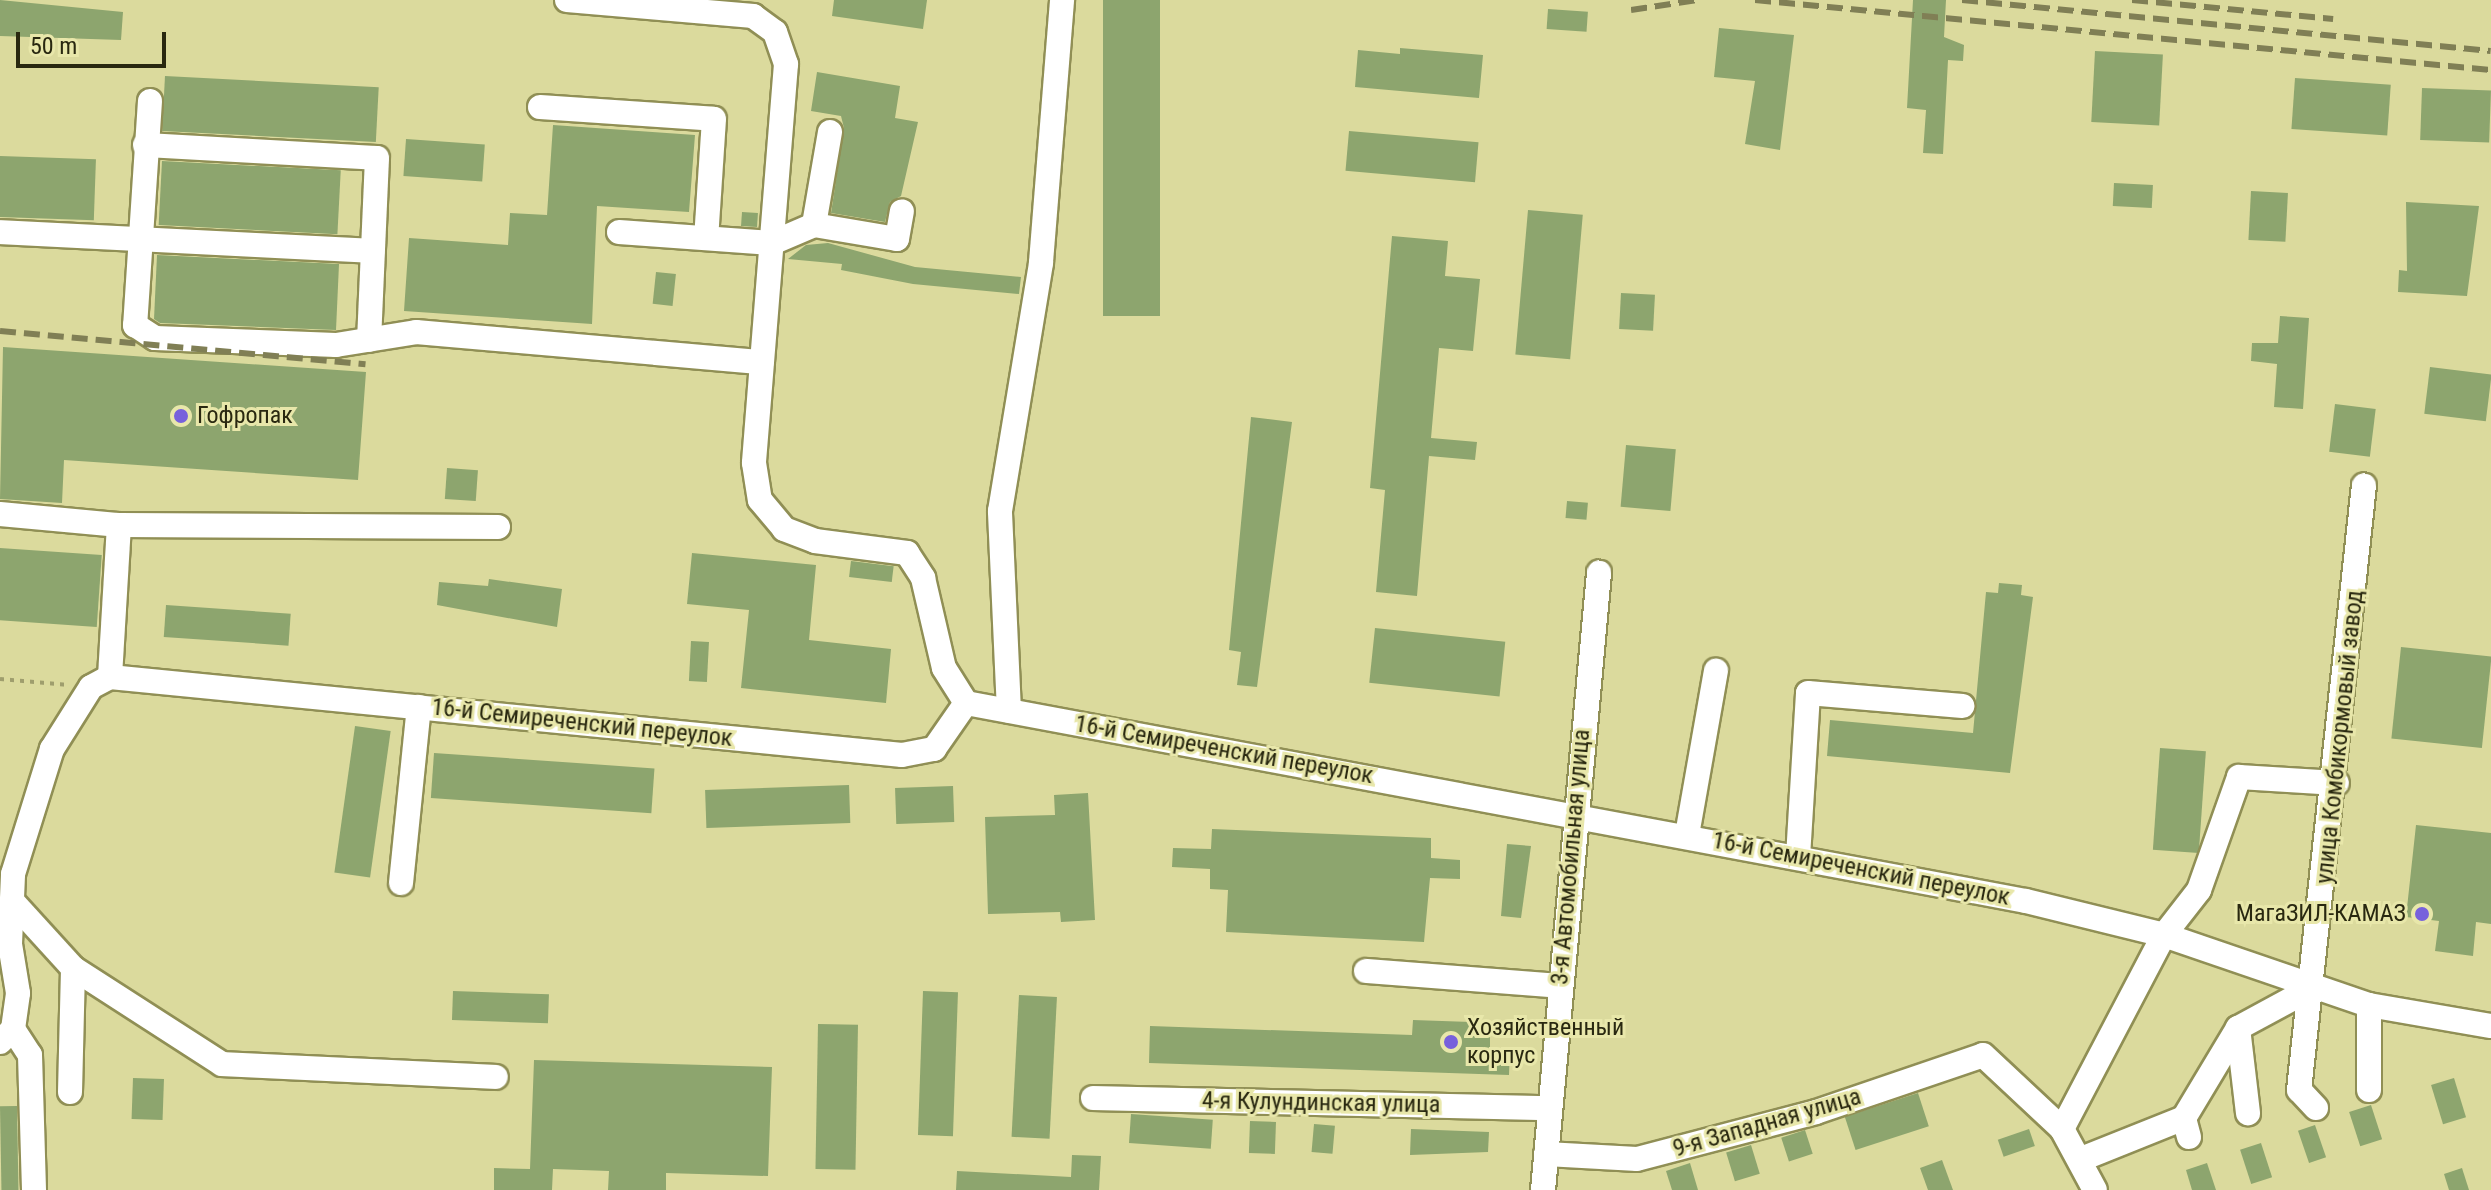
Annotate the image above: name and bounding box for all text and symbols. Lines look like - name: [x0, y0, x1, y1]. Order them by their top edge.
- scale bar: [20, 16, 170, 66]
- text: 50 m: [30, 32, 77, 60]
- place label: Гофропак: [197, 402, 293, 430]
- marker: Гофропак: [172, 407, 190, 425]
- street label: улица Комбикормовый завод: [2310, 589, 2370, 885]
- street label: 16-й Семиреченский переулок: [430, 693, 734, 753]
- street label: 16-й Семиреченский переулок: [1073, 710, 1375, 790]
- street label: 3-я Автомобильная улица: [1545, 728, 1597, 986]
- street label: 16-й Семиреченский переулок: [1710, 826, 2012, 912]
- place label: МагаЗИЛ-КАМАЗ: [2236, 900, 2406, 928]
- marker: МагаЗИЛ-КАМАЗ: [2413, 905, 2431, 923]
- place label: Хозяйственный корпус: [1467, 1014, 1624, 1070]
- marker: Хозяйственный корпус: [1442, 1033, 1460, 1051]
- street label: 9-я Западная улица: [1670, 1082, 1864, 1164]
- street label: 4-я Кулундинская улица: [1202, 1087, 1440, 1119]

